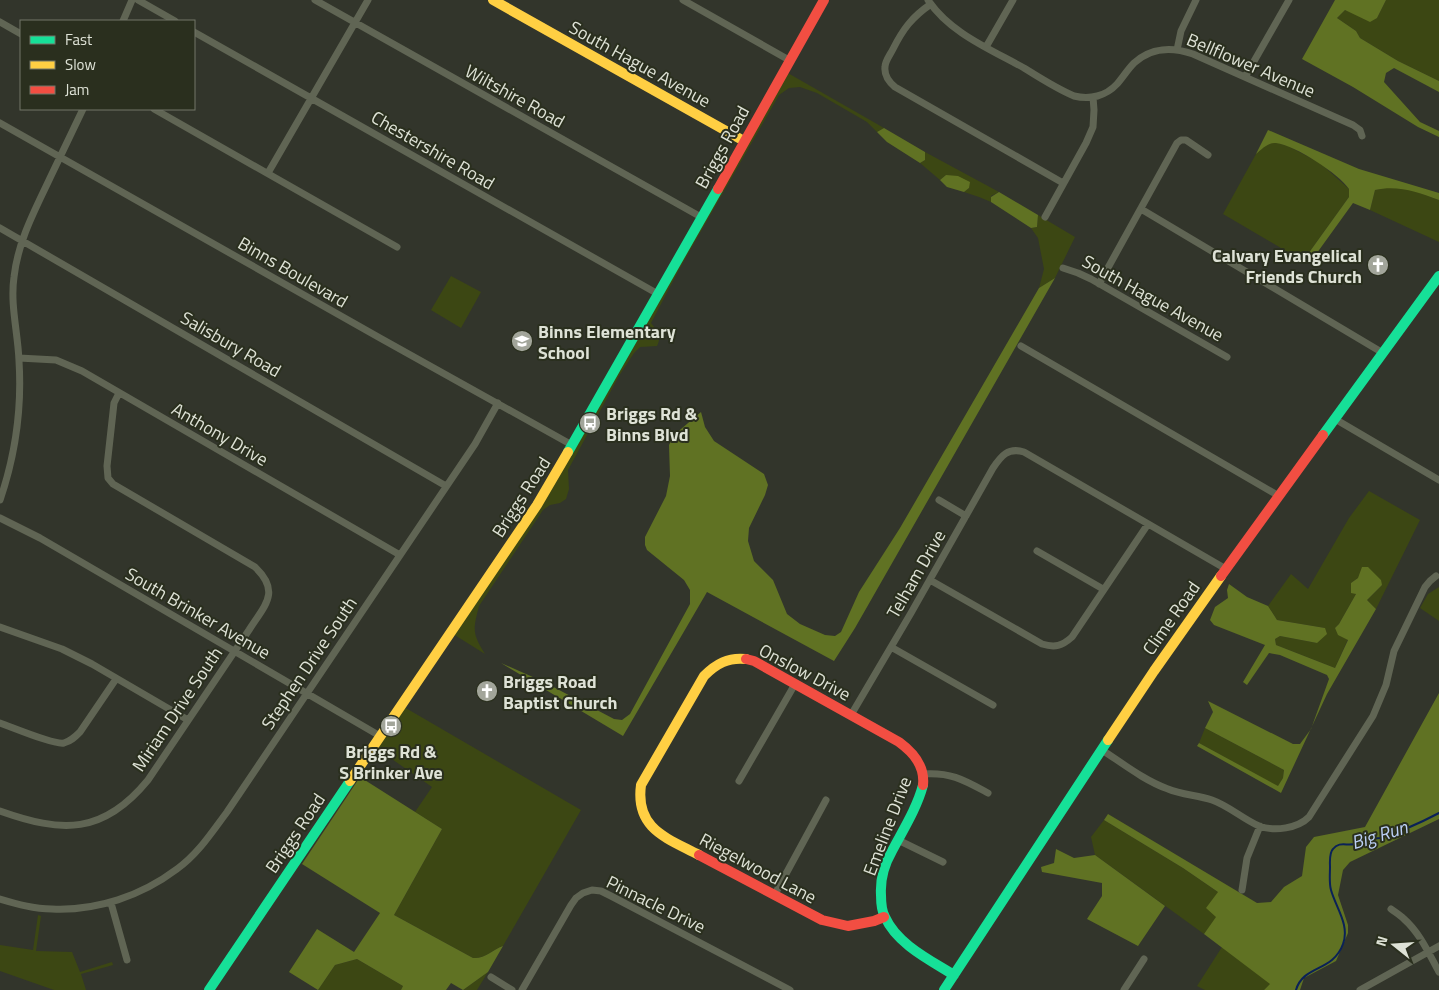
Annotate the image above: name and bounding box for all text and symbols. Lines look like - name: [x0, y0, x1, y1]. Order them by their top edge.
- street label: South Hague Avenue: [564, 14, 716, 114]
- legend: [20, 20, 195, 110]
- street label: Bellflower Avenue: [1183, 26, 1319, 104]
- text: Fast: [65, 28, 93, 51]
- text: Slow: [65, 53, 96, 76]
- street label: Wiltshire Road: [460, 57, 570, 135]
- text: Jam: [65, 78, 89, 101]
- street label: Briggs Road: [688, 101, 756, 193]
- street label: Chestershire Road: [366, 104, 500, 196]
- street label: Binns Boulevard: [233, 230, 353, 314]
- place label: Calvary Evangelical Friends Church: [1212, 242, 1362, 290]
- street label: South Hague Avenue: [1077, 248, 1229, 348]
- church icon: Calvary Evangelical Friends Church: [1366, 253, 1390, 277]
- street label: Salisbury Road: [176, 304, 286, 384]
- place label: Binns Elementary School: [538, 318, 676, 366]
- school or university icon: Binns Elementary School: [510, 329, 534, 353]
- street label: Anthony Drive: [167, 395, 273, 473]
- place label: Briggs Rd & Binns Blvd: [606, 400, 698, 448]
- bus stop icon: Briggs Rd & Binns Blvd: [578, 411, 602, 435]
- street label: Briggs Road: [485, 451, 557, 543]
- street label: Telham Drive: [880, 525, 952, 623]
- street label: South Brinker Avenue: [120, 560, 276, 666]
- street label: Clime Road: [1136, 575, 1206, 661]
- street label: Stephen Drive South: [254, 591, 364, 735]
- street label: Onslow Drive: [754, 636, 856, 708]
- street label: Miriam Drive South: [125, 641, 229, 777]
- place label: Briggs Road Baptist Church: [503, 668, 618, 716]
- church icon: Briggs Road Baptist Church: [475, 679, 499, 703]
- bus stop icon: Briggs Rd & S Brinker Ave: [379, 714, 403, 738]
- place label: Briggs Rd & S Brinker Ave: [339, 738, 443, 786]
- street label: Emeline Drive: [856, 772, 918, 880]
- street label: Briggs Road: [258, 788, 332, 878]
- water label: Big Run: [1347, 812, 1411, 856]
- street label: Riegelwood Lane: [695, 826, 821, 910]
- street label: Pinnacle Drive: [602, 868, 710, 940]
- north arrow: [1369, 920, 1419, 970]
- text: N: [1370, 933, 1393, 949]

